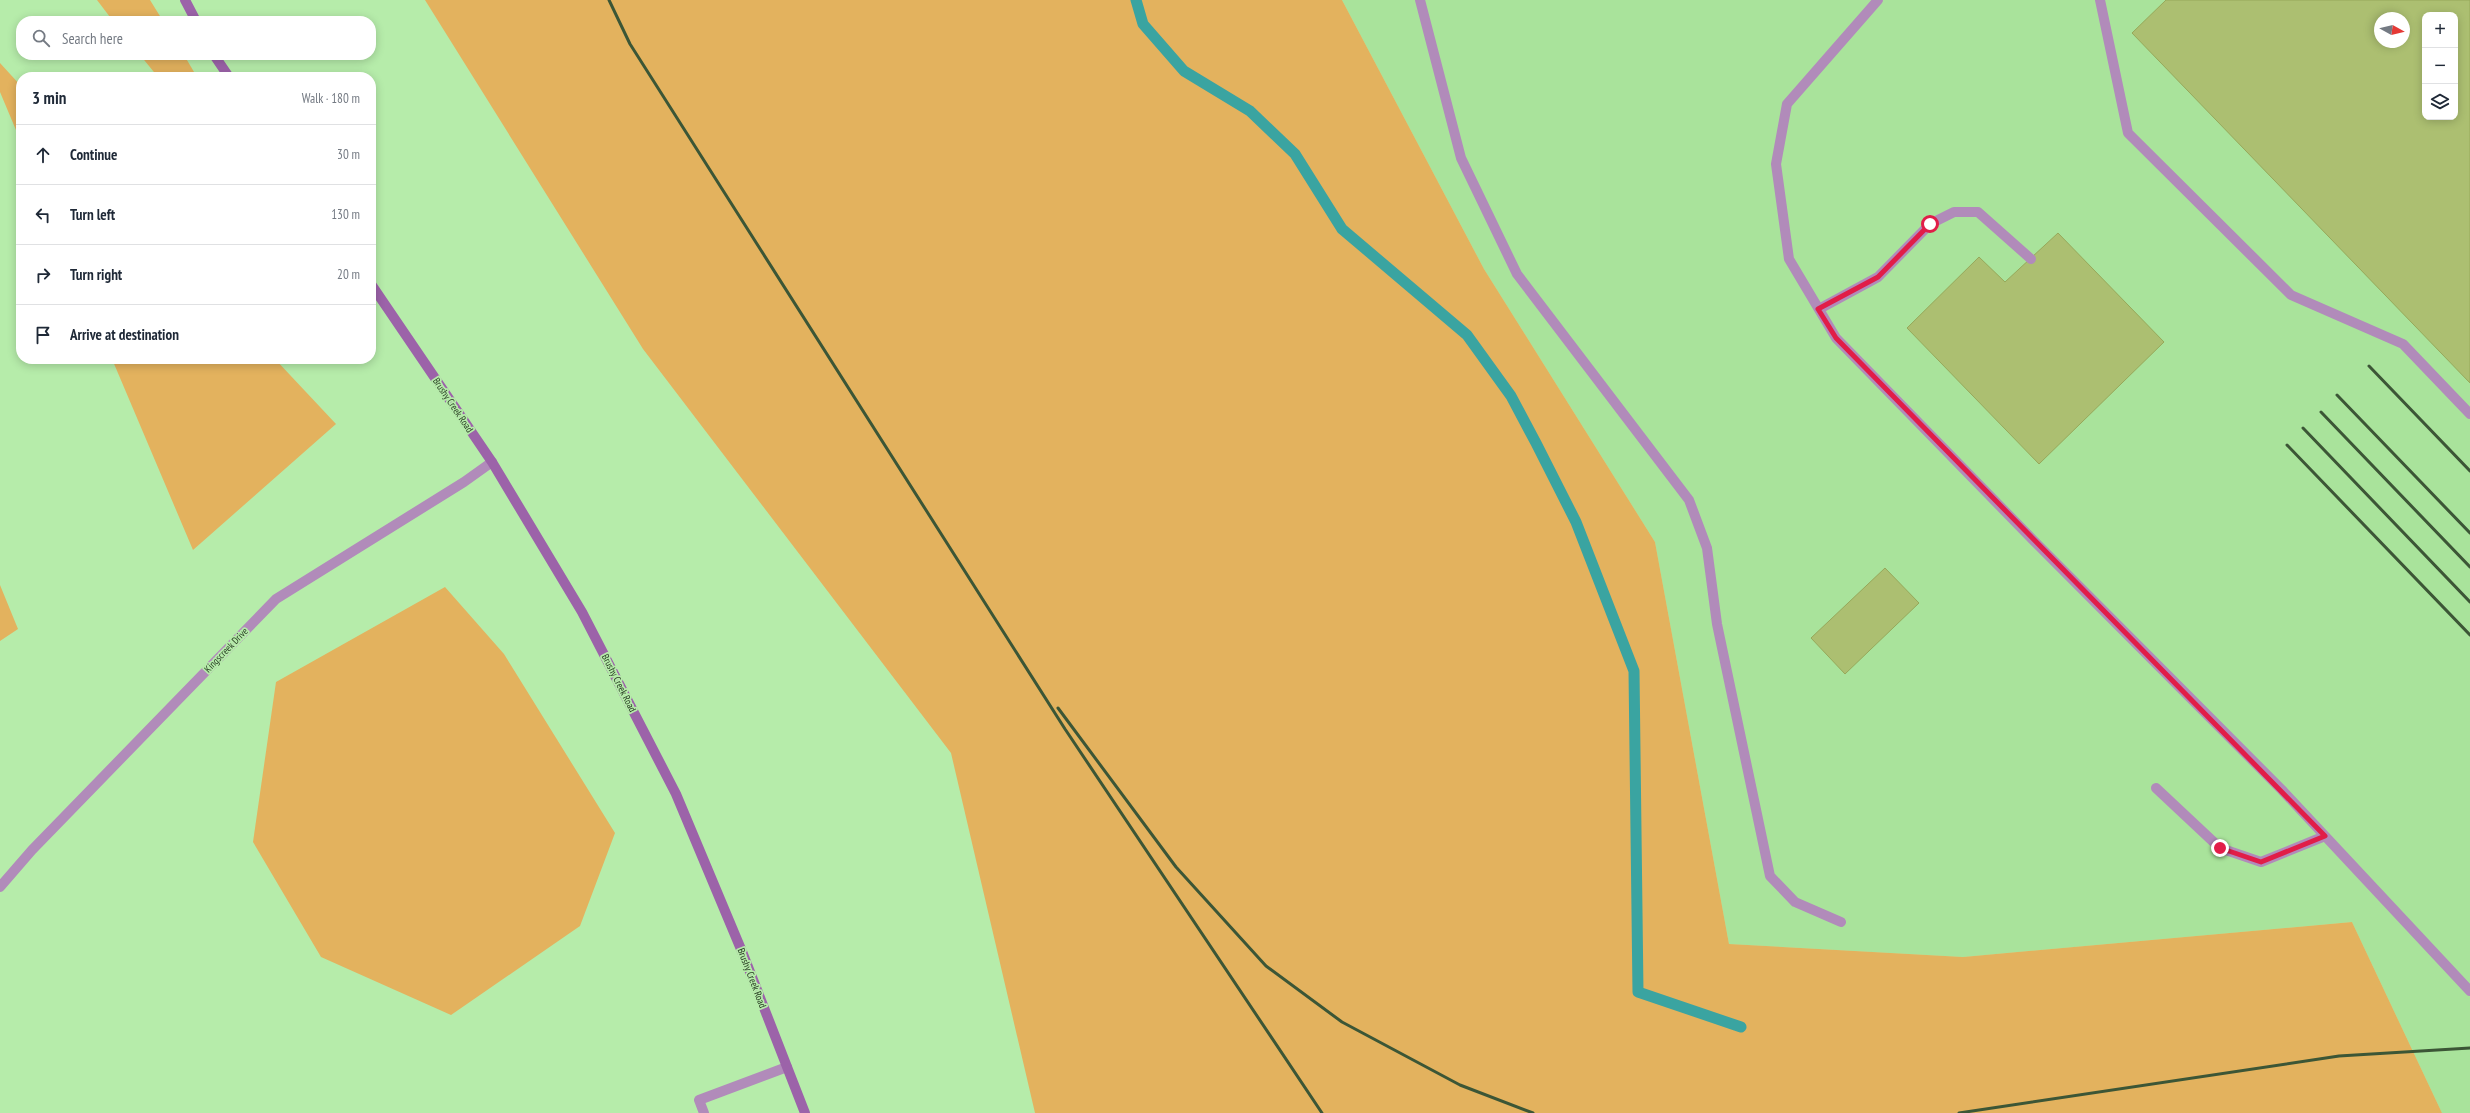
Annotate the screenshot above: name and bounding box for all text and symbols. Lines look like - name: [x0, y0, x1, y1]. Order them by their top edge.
- north arrow: [2374, 12, 2410, 48]
- map controls: [2422, 12, 2458, 120]
- button: +: [2422, 12, 2458, 48]
- search box: [16, 16, 376, 60]
- icon: search: [30, 27, 52, 49]
- text: Search here: [62, 29, 123, 48]
- button: −: [2422, 48, 2458, 84]
- button: layers: [2422, 84, 2458, 120]
- text: 3 min: [32, 87, 66, 109]
- text: Walk · 180 m: [302, 90, 360, 107]
- icon: ahead: [32, 144, 54, 166]
- text: Continue: [70, 145, 117, 164]
- text: 30 m: [337, 146, 360, 163]
- icon: left: [32, 204, 54, 226]
- text: Turn left: [70, 205, 115, 224]
- text: 130 m: [331, 206, 360, 223]
- route start: [1921, 215, 1939, 233]
- icon: right: [32, 264, 54, 286]
- text: Turn right: [70, 265, 122, 284]
- text: 20 m: [337, 266, 360, 283]
- icon: arrive: [32, 324, 54, 346]
- text: Arrive at destination: [70, 325, 179, 344]
- street label: Brushy Creek Road: [430, 375, 476, 435]
- street label: Kingscreek Drive: [201, 625, 251, 675]
- street label: Brushy Creek Road: [599, 652, 639, 714]
- route end: [2211, 839, 2229, 857]
- street label: Brushy Creek Road: [735, 946, 769, 1010]

